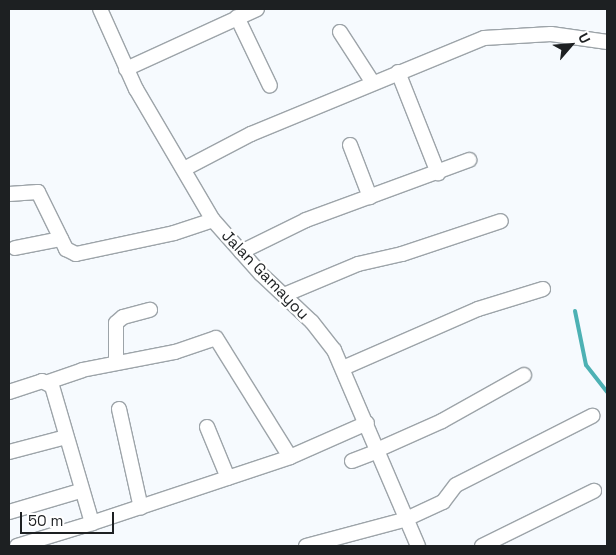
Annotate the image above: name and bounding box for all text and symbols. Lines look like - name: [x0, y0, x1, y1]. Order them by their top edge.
- north arrow: [546, 20, 596, 70]
- text: U: [574, 30, 595, 46]
- street label: Jalan Gamayou: [217, 226, 313, 324]
- scale bar: [22, 502, 116, 534]
- text: 50 m: [28, 511, 63, 530]

